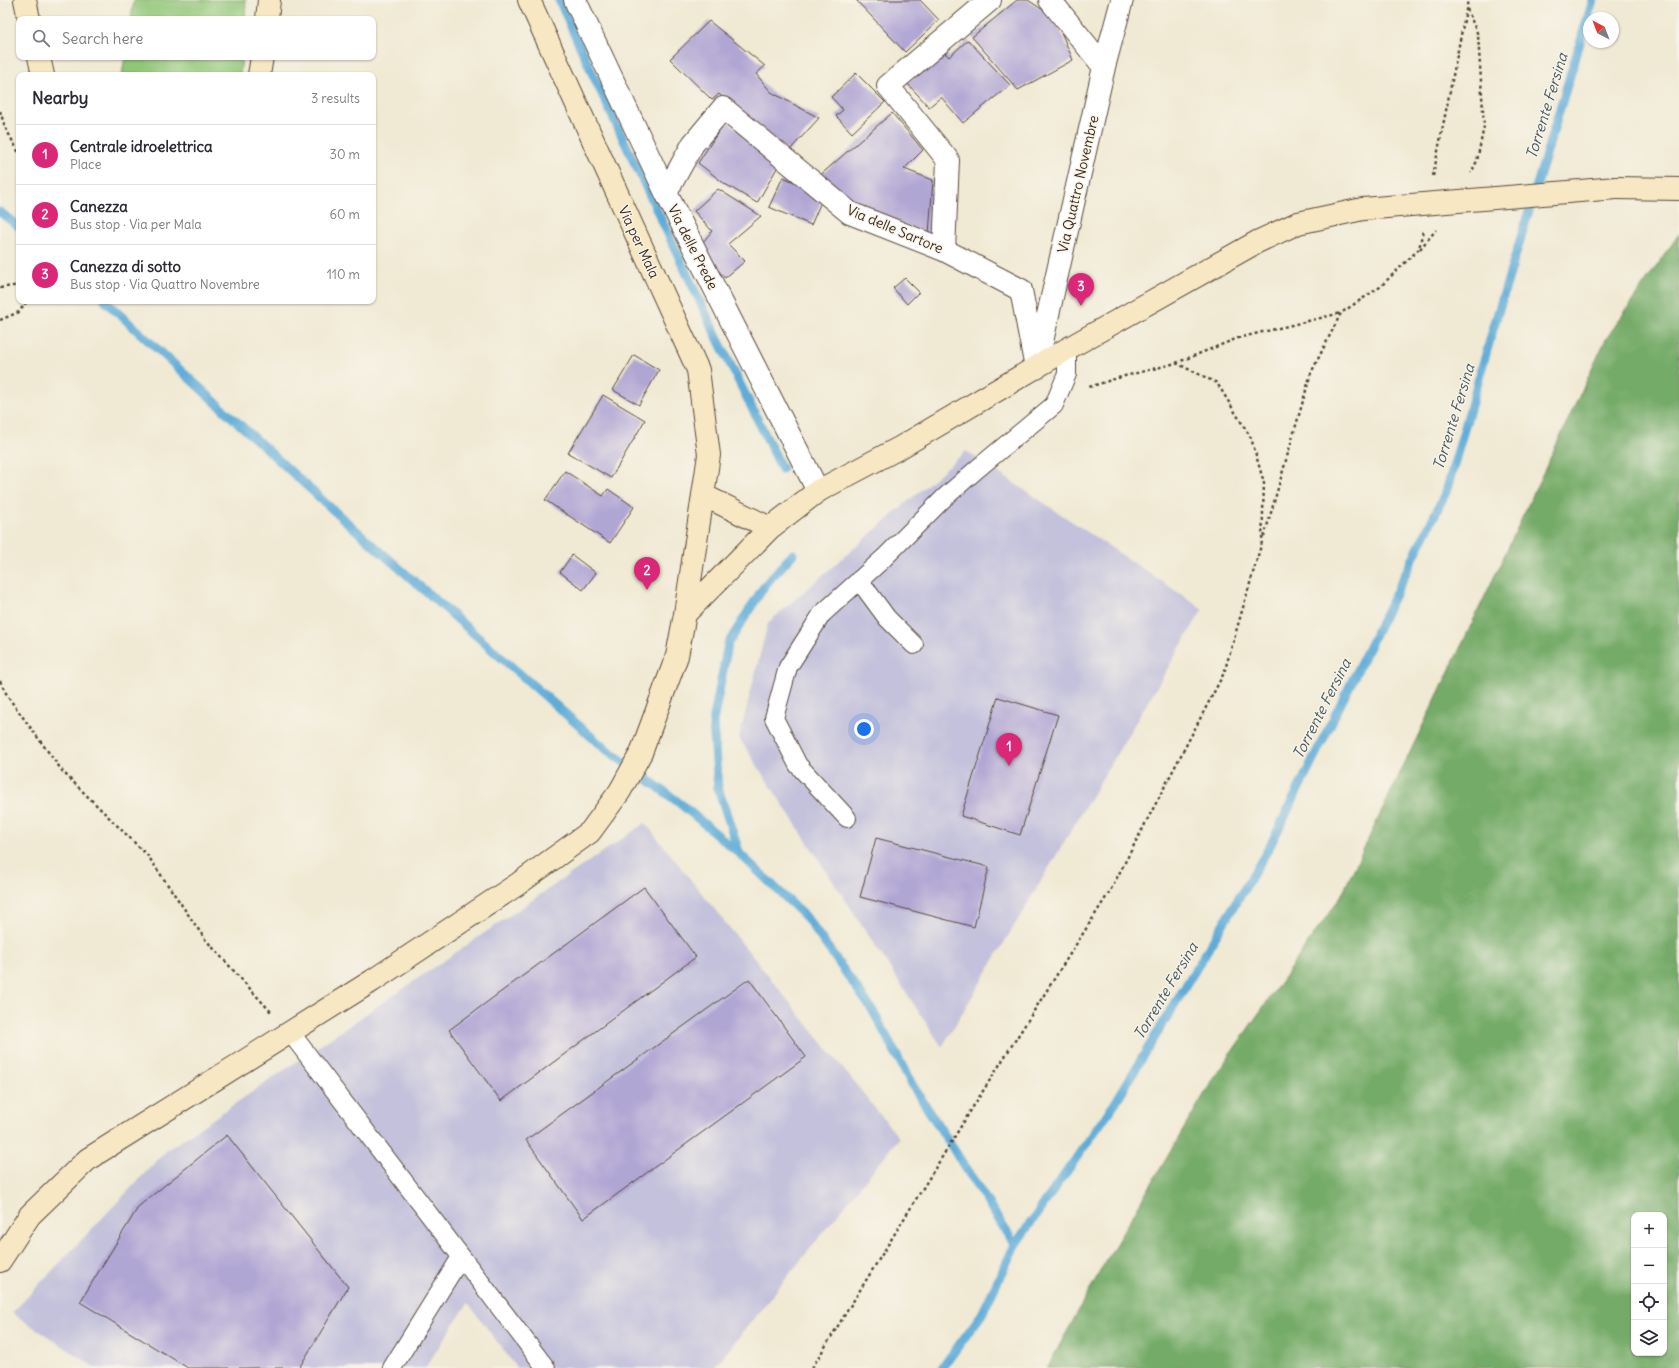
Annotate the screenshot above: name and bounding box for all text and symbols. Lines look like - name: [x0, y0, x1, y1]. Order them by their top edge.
- north arrow: [1583, 12, 1619, 48]
- search box: [16, 16, 376, 60]
- icon: search: [30, 27, 52, 49]
- text: Search here: [62, 29, 143, 48]
- water label: Torrente Fersina: [1521, 49, 1572, 161]
- text: Nearby: [32, 87, 88, 109]
- text: 3 results: [311, 90, 360, 107]
- street label: Via Quattro Novembre: [1053, 113, 1103, 255]
- text: Centrale idroelettrica: [70, 137, 213, 156]
- text: 1: [42, 146, 48, 163]
- text: 30 m: [330, 146, 360, 163]
- text: Place: [70, 156, 101, 173]
- text: Canezza: [70, 197, 128, 216]
- street label: Via delle Prede: [664, 201, 722, 293]
- street label: Via delle Sartore: [844, 201, 946, 257]
- street label: Via per Mala: [614, 203, 664, 281]
- text: 2: [41, 206, 49, 223]
- text: 60 m: [329, 206, 360, 223]
- text: Bus stop · Via per Mala: [70, 216, 202, 233]
- text: Canezza di sotto: [70, 257, 181, 276]
- text: 3: [41, 266, 49, 283]
- text: 110 m: [327, 266, 360, 283]
- pin: 3: [1068, 273, 1094, 306]
- text: Bus stop · Via Quattro Novembre: [70, 276, 260, 293]
- water label: Torrente Fersina: [1428, 360, 1479, 472]
- pin: 2: [634, 557, 660, 590]
- water label: Torrente Fersina: [1288, 654, 1356, 762]
- your location: [854, 719, 874, 739]
- pin: 1: [996, 733, 1022, 766]
- water label: Torrente Fersina: [1129, 938, 1203, 1043]
- map controls: [1631, 1212, 1667, 1356]
- button: +: [1631, 1212, 1667, 1248]
- button: −: [1631, 1248, 1667, 1284]
- button: locate: [1631, 1284, 1667, 1320]
- button: layers: [1631, 1320, 1667, 1356]

